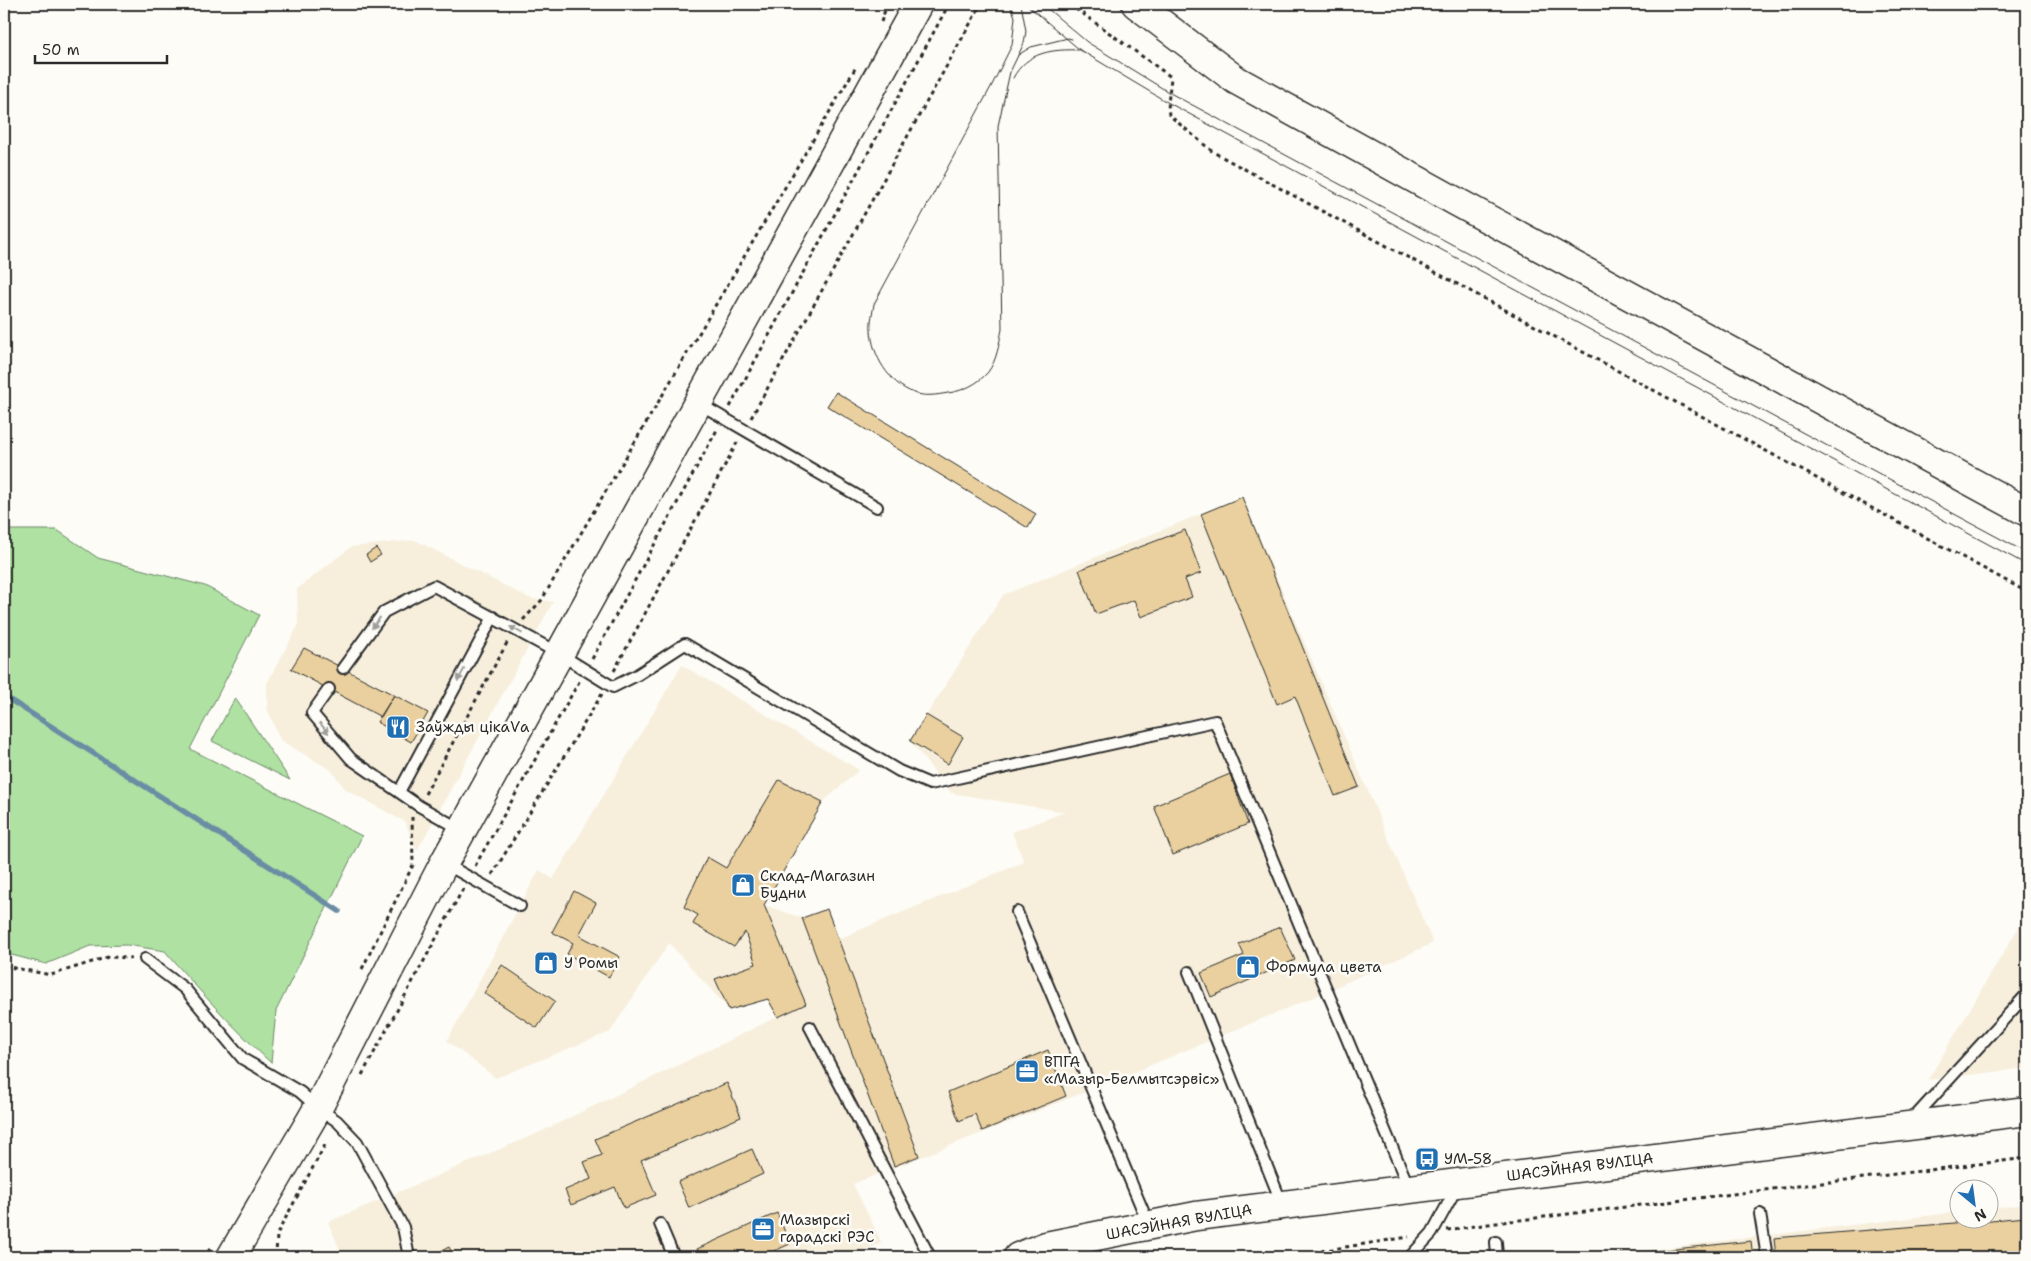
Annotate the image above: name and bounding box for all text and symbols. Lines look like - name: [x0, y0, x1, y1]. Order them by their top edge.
- scale bar: [35, 32, 168, 64]
- text: 50 m: [42, 40, 80, 60]
- one-way arrow: [371, 616, 381, 629]
- one-way arrow: [509, 625, 522, 634]
- one-way arrow: [457, 668, 465, 683]
- restaurant icon: Заўжды цікаVа: [385, 714, 411, 740]
- place label: Заўжды цікаVа: [416, 717, 530, 737]
- one-way arrow: [318, 721, 330, 733]
- place label: Склад-Магазин Будни: [760, 866, 875, 903]
- shop icon: Склад-Магазин Будни: [730, 872, 756, 898]
- shop icon: У Ромы: [533, 950, 559, 976]
- place label: У Ромы: [564, 953, 618, 973]
- shop icon: Формула цвета: [1235, 954, 1261, 980]
- place label: Формула цвета: [1266, 957, 1382, 977]
- place label: ВПГА «Мазыр-Белмытсэрвіс»: [1044, 1052, 1219, 1089]
- office icon: ВПГА «Мазыр-Белмытсэрвіс»: [1014, 1058, 1040, 1084]
- bus stop icon: УМ-58: [1414, 1146, 1440, 1172]
- street label: ШАСЭЙНАЯ ВУЛІЦА: [1505, 1147, 1655, 1186]
- place label: УМ-58: [1444, 1149, 1492, 1169]
- north arrow: [1948, 1178, 1998, 1228]
- street label: ШАСЭЙНАЯ ВУЛІЦА: [1104, 1198, 1254, 1245]
- text: N: [1971, 1205, 1990, 1226]
- place label: Мазырскі гарадскі РЭС: [780, 1210, 874, 1247]
- office icon: Мазырскі гарадскі РЭС: [750, 1216, 776, 1242]

